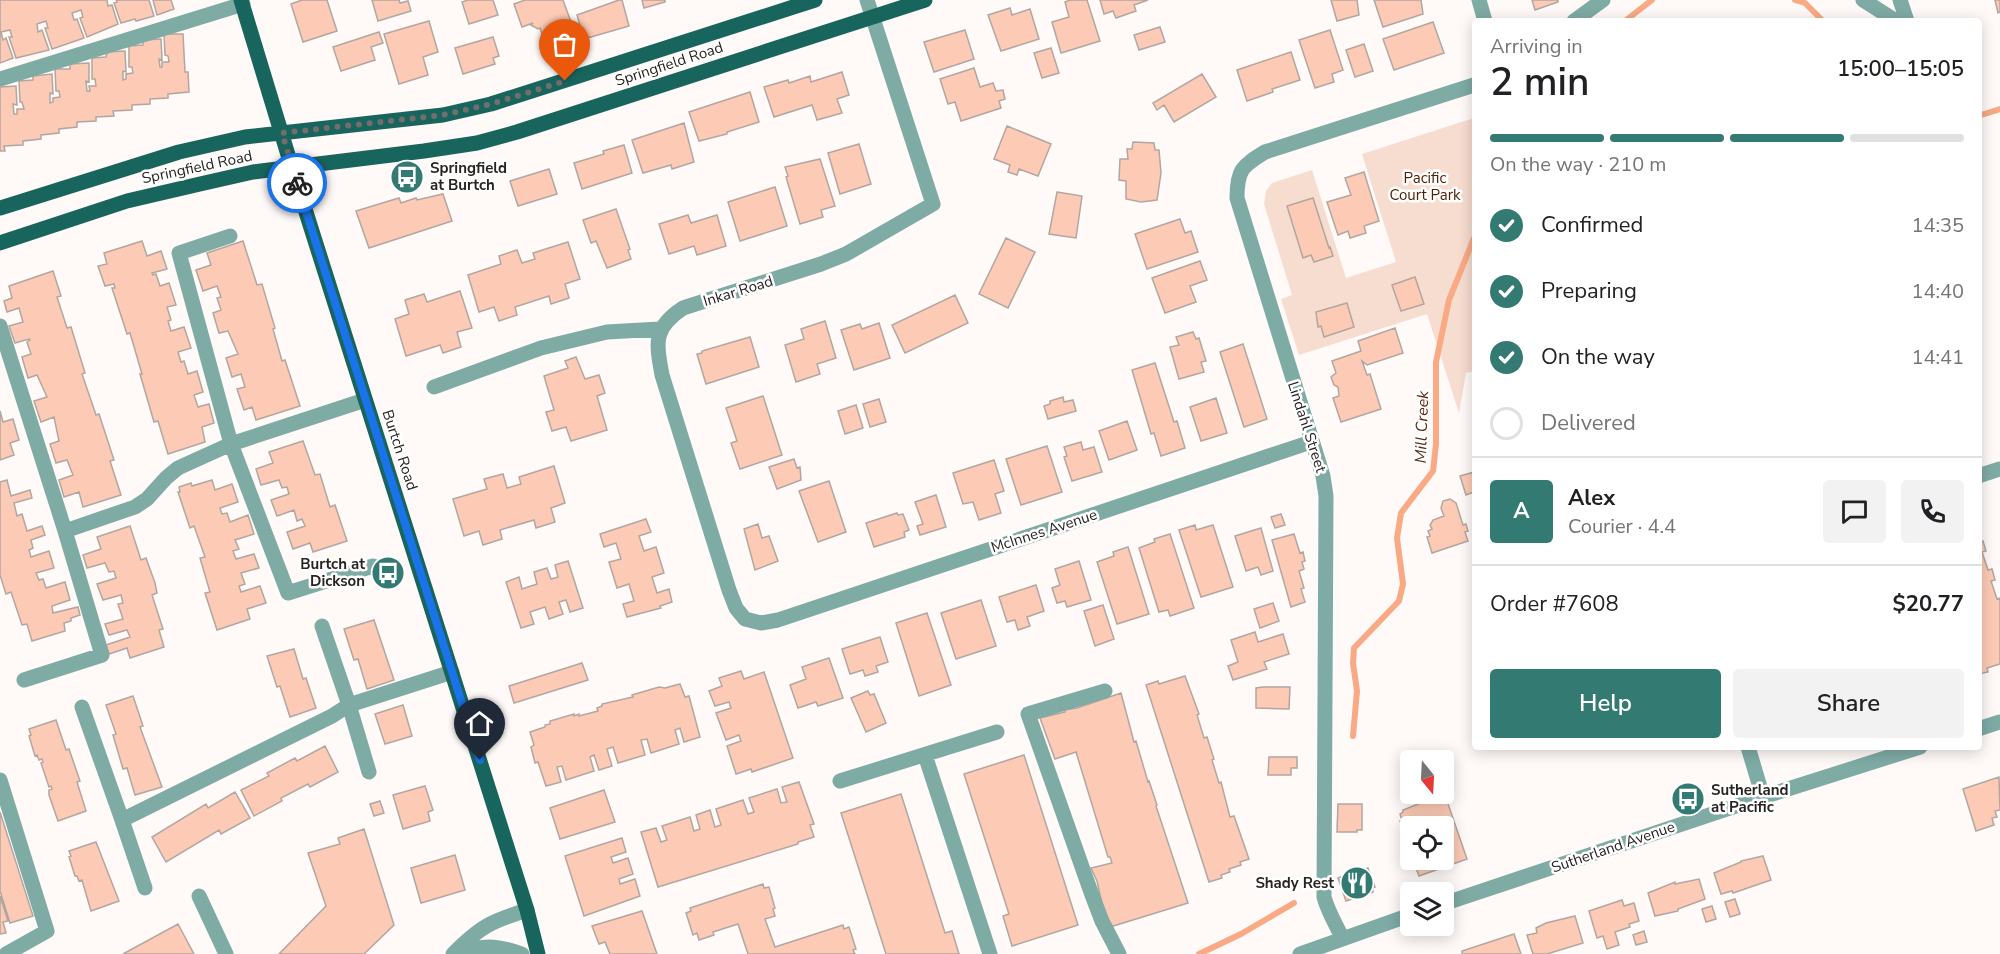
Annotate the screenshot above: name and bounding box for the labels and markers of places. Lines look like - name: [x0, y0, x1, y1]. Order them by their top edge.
- pin: [539, 19, 590, 81]
- place label: Springfield at Burtch: [430, 158, 507, 195]
- bus stop icon: Springfield at Burtch: [389, 159, 425, 195]
- place label: Burtch at Dickson: [300, 554, 365, 591]
- bus stop icon: Burtch at Dickson: [370, 555, 406, 591]
- pin: [454, 698, 505, 760]
- place label: Sutherland at Pacific: [1711, 780, 1788, 817]
- bus stop icon: Sutherland at Pacific: [1670, 781, 1706, 817]
- restaurant icon: Shady Rest: [1339, 865, 1375, 901]
- place label: Shady Rest: [1255, 873, 1334, 893]

